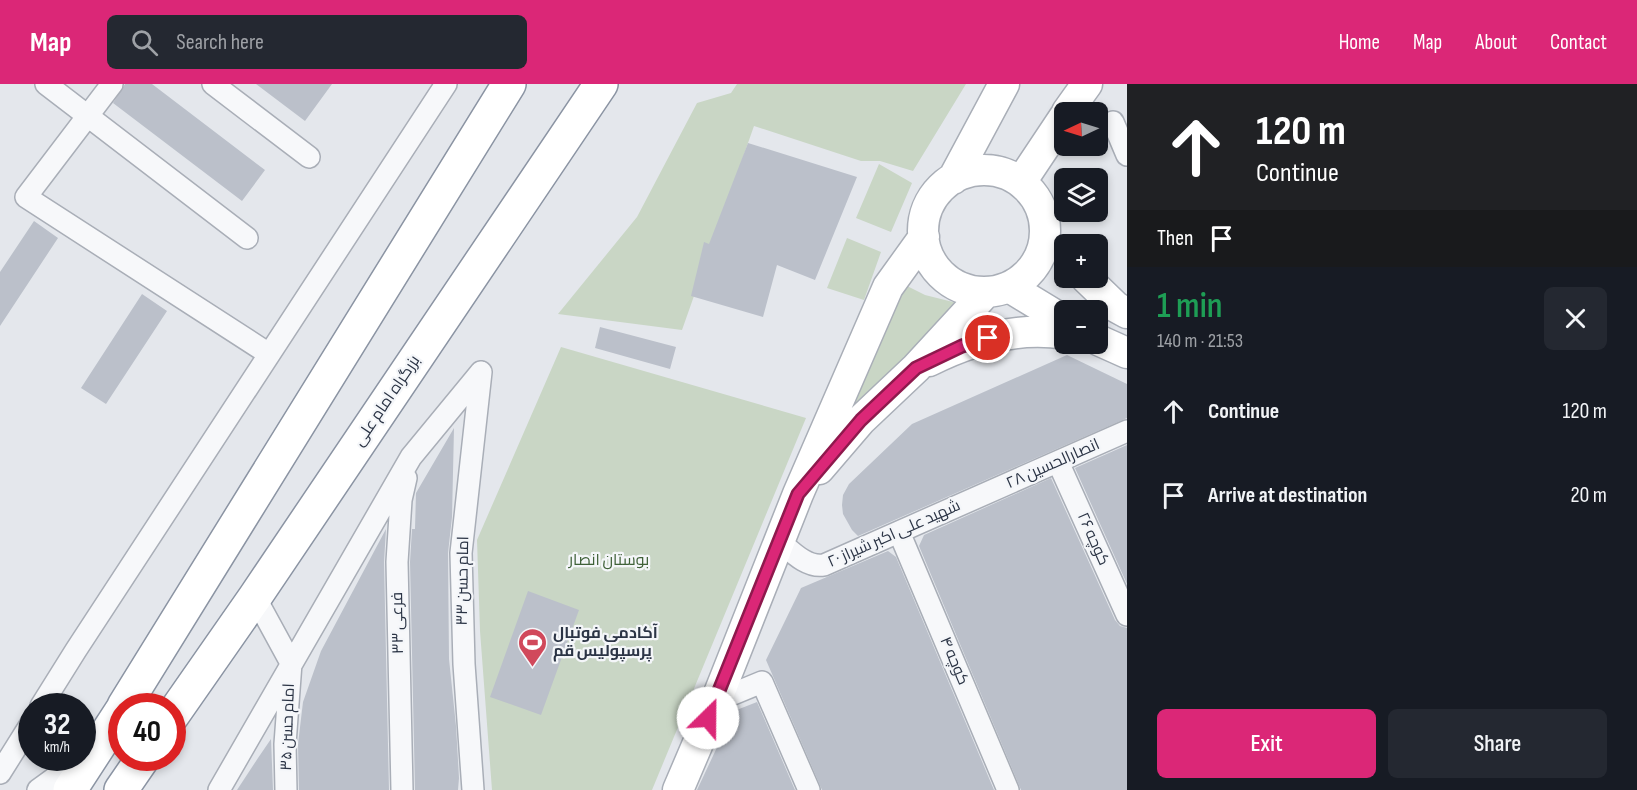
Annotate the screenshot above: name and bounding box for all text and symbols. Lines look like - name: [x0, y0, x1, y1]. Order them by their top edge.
- search box: [107, 15, 527, 69]
- text: Map: [30, 26, 71, 59]
- icon: search: [128, 26, 161, 59]
- text: Search here: [176, 29, 264, 56]
- text: Home: [1339, 30, 1380, 55]
- text: Map: [1413, 30, 1442, 55]
- text: About: [1475, 30, 1517, 55]
- text: Contact: [1550, 30, 1607, 55]
- north arrow: [1054, 102, 1108, 156]
- map controls: [1054, 102, 1108, 354]
- text: 120 m: [1256, 106, 1346, 157]
- icon: ahead: [1157, 108, 1235, 186]
- text: Continue: [1256, 157, 1339, 189]
- button: layers: [1054, 168, 1108, 222]
- icon: arrive: [1205, 222, 1238, 255]
- text: Then: [1157, 225, 1193, 252]
- button: +: [1054, 234, 1108, 288]
- text: 1 min: [1157, 285, 1222, 328]
- button: close: [1544, 287, 1607, 350]
- button: −: [1054, 300, 1108, 354]
- pin: [962, 312, 1013, 363]
- icon: arrive: [971, 321, 1004, 354]
- text: 140 m · 21:53: [1157, 329, 1243, 353]
- street label: بزرگراه امام علی: [350, 352, 425, 451]
- icon: ahead: [1157, 395, 1190, 428]
- text: Continue: [1208, 398, 1279, 425]
- text: 120 m: [1563, 398, 1607, 425]
- street label: انصارالحسین ۲۸: [1003, 435, 1103, 493]
- icon: arrive: [1157, 479, 1190, 512]
- text: Arrive at destination: [1208, 482, 1367, 509]
- text: 20 m: [1571, 482, 1607, 509]
- street label: شهید علی اکبر شیراز ۲۰: [825, 496, 963, 572]
- street label: کوچه ۲۶: [1072, 510, 1113, 569]
- street label: امام حسن ۳۳: [453, 536, 474, 626]
- park label: بوستان انصار: [568, 551, 649, 570]
- street label: فرعی ۳۳: [388, 592, 408, 654]
- place label: آکادمی فوتبال پرسپولیس قم: [553, 623, 658, 662]
- sports icon: آکادمی فوتبال پرسپولیس قم: [516, 626, 548, 668]
- street label: کوچه ۴: [934, 634, 973, 688]
- street label: امام حسن ۳۵: [277, 683, 300, 771]
- position arrow: [676, 686, 740, 750]
- speed limit sign: 40: [108, 693, 186, 771]
- text: 32: [44, 707, 70, 743]
- button: Exit: [1157, 709, 1376, 778]
- button: Share: [1388, 709, 1607, 778]
- text: km/h: [44, 738, 70, 757]

